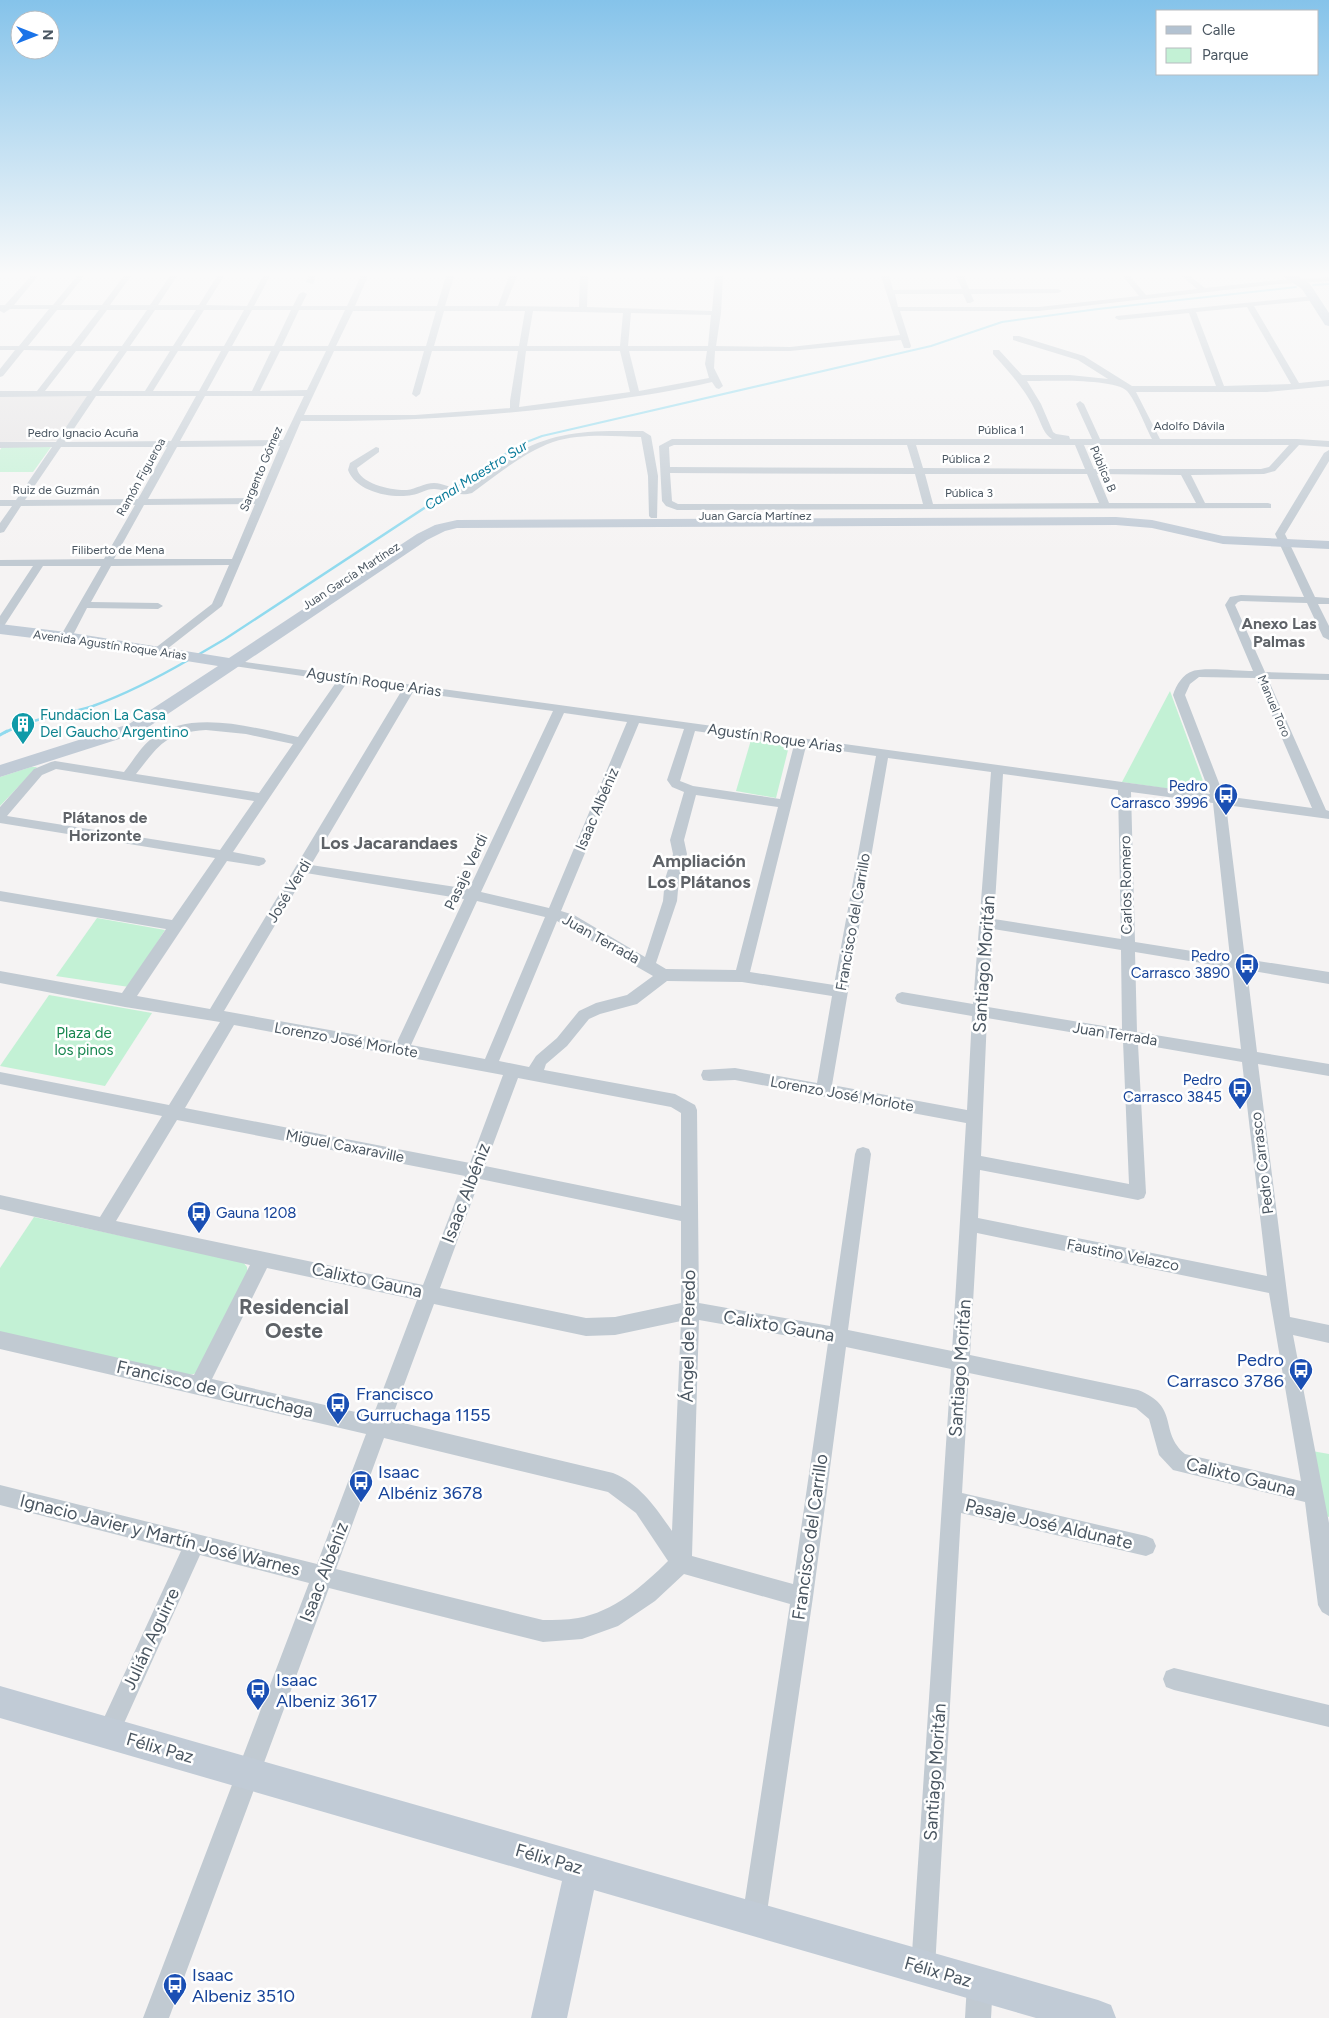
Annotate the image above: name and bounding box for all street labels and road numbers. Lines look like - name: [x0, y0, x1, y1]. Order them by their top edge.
- street label: Adolfo Dávila: [1153, 419, 1225, 433]
- street label: Pública 1: [978, 423, 1024, 437]
- street label: Sargento Gómez: [237, 424, 285, 514]
- street label: Pedro Ignacio Acuña: [28, 426, 138, 440]
- street label: Ramón Figueroa: [114, 435, 168, 519]
- street label: Pública B: [1087, 444, 1119, 494]
- street label: Pública 2: [942, 452, 990, 466]
- street label: Ruiz de Guzmán: [12, 483, 100, 497]
- street label: Pública 3: [945, 486, 993, 500]
- street label: Juan García Martínez: [698, 509, 812, 523]
- street label: Juan García Martínez: [300, 539, 402, 613]
- street label: Filiberto de Mena: [72, 543, 164, 557]
- street label: Avenida Agustín Roque Arias: [32, 627, 188, 663]
- street label: Agustín Roque Arias: [305, 664, 443, 700]
- street label: Manuel Toro: [1255, 673, 1293, 739]
- street label: Agustín Roque Arias: [706, 720, 844, 756]
- street label: Isaac Albéniz: [572, 765, 622, 853]
- street label: Pasaje Verdi: [440, 831, 492, 913]
- street label: Carlos Romero: [1116, 835, 1136, 935]
- street label: Francisco del Carrillo: [832, 851, 874, 992]
- street label: José Verdi: [263, 856, 315, 926]
- street label: Santiago Moritán: [968, 895, 1000, 1033]
- street label: Juan Terrada: [559, 910, 643, 968]
- street label: Juan Terrada: [1071, 1018, 1159, 1050]
- street label: Lorenzo José Morlote: [273, 1019, 419, 1061]
- street label: Lorenzo José Morlote: [769, 1073, 915, 1115]
- street label: Pedro Carrasco: [1247, 1110, 1277, 1215]
- street label: Miguel Caxaraville: [284, 1126, 406, 1166]
- street label: Isaac Albéniz: [437, 1140, 495, 1246]
- street label: Faustino Velazco: [1065, 1235, 1181, 1275]
- street label: Calixto Gauna: [310, 1258, 424, 1302]
- street label: Ángel de Peredo: [676, 1269, 700, 1403]
- street label: Santiago Moritán: [944, 1299, 976, 1437]
- street label: Calixto Gauna: [722, 1305, 836, 1347]
- street label: Francisco de Gurruchaga: [114, 1356, 316, 1422]
- street label: Francisco del Carrillo: [787, 1453, 833, 1621]
- street label: Calixto Gauna: [1184, 1453, 1298, 1501]
- street label: Ignacio Javier y Martín José Warnes: [18, 1489, 302, 1581]
- street label: Pasaje José Aldunate: [963, 1494, 1135, 1554]
- street label: Isaac Albéniz: [295, 1519, 353, 1625]
- street label: Julián Aguirre: [118, 1584, 184, 1693]
- street label: Santiago Moritán: [919, 1703, 951, 1841]
- street label: Félix Paz: [124, 1728, 196, 1768]
- street label: Félix Paz: [513, 1839, 585, 1879]
- street label: Félix Paz: [902, 1952, 974, 1992]

